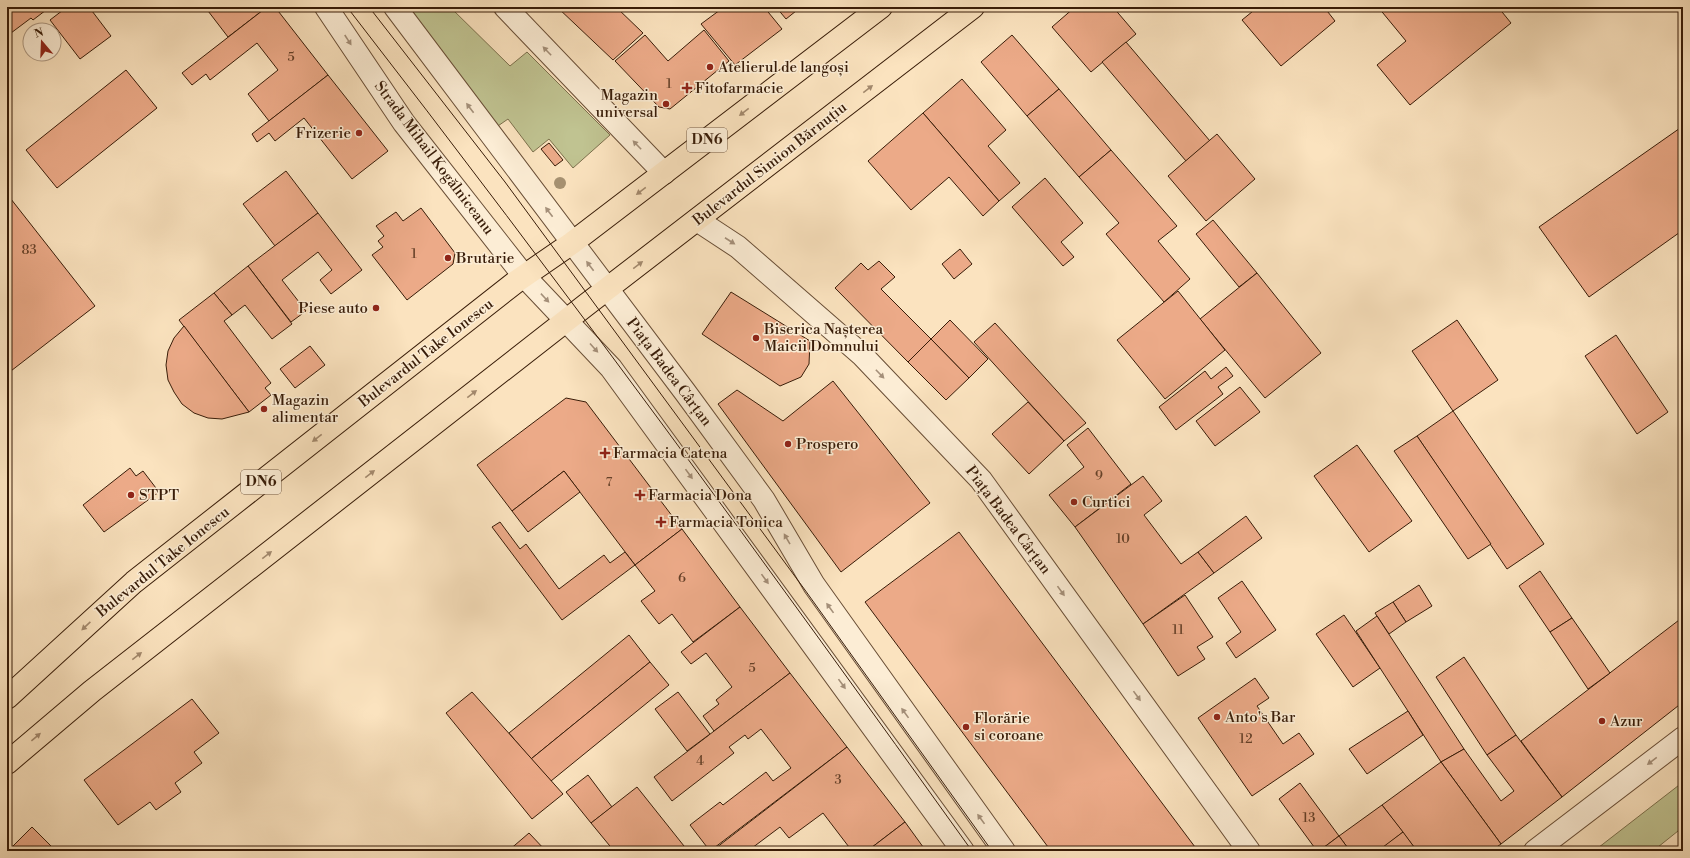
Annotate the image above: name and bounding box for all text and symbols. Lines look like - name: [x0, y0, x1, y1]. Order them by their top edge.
- north arrow: [22, 22, 62, 62]
- text: N: [33, 25, 46, 42]
- one-way arrow: [344, 34, 351, 45]
- one-way arrow: [542, 46, 552, 56]
- house number: 5: [287, 49, 295, 65]
- place label: Atelierul de langoși: [717, 58, 849, 77]
- marker: Atelierul de langoși: [705, 62, 715, 72]
- house number: 1: [666, 76, 672, 92]
- street label: Strada Mihail Kogălniceanu: [370, 77, 498, 239]
- place label: Fitofarmacie: [695, 79, 783, 98]
- marker: Fitofarmacie: [682, 83, 692, 93]
- one-way arrow: [862, 84, 873, 93]
- place label: Magazin universal: [596, 86, 659, 122]
- street label: Bulevardul Simion Bărnuțiu: [688, 98, 851, 231]
- marker: Magazin universal: [661, 99, 671, 109]
- one-way arrow: [467, 103, 475, 113]
- one-way arrow: [738, 108, 749, 116]
- place label: Frizerie: [295, 124, 351, 143]
- marker: Frizerie: [354, 128, 364, 138]
- road number: DN6: [687, 128, 727, 152]
- one-way arrow: [632, 140, 642, 150]
- one-way arrow: [635, 187, 646, 195]
- one-way arrow: [545, 206, 553, 217]
- one-way arrow: [725, 237, 735, 245]
- house number: 83: [21, 242, 37, 258]
- house number: 1: [411, 246, 417, 262]
- place label: Brutarie: [455, 249, 514, 268]
- marker: Brutarie: [443, 253, 453, 263]
- one-way arrow: [585, 260, 594, 271]
- one-way arrow: [632, 261, 643, 269]
- one-way arrow: [540, 293, 550, 303]
- street label: Bulevardul Take Ionescu: [354, 294, 498, 412]
- place label: Piese auto: [298, 299, 368, 318]
- marker: Piese auto: [371, 303, 381, 313]
- street label: Piața Badea Cârțan: [622, 314, 716, 430]
- place label: Biserica Nașterea Maicii Domnului: [763, 320, 884, 356]
- marker: Biserica Nașterea Maicii Domnului: [751, 333, 761, 343]
- one-way arrow: [589, 343, 598, 353]
- one-way arrow: [875, 368, 884, 379]
- one-way arrow: [467, 390, 478, 399]
- place label: Magazin alimentar: [272, 391, 339, 427]
- marker: Magazin alimentar: [259, 404, 269, 414]
- one-way arrow: [312, 434, 323, 442]
- place label: Prospero: [796, 435, 859, 454]
- marker: Prospero: [783, 439, 793, 449]
- place label: Farmacia Catena: [613, 444, 728, 463]
- marker: Farmacia Catena: [600, 448, 610, 458]
- street label: Piața Badea Cârțan: [961, 462, 1055, 578]
- house number: 9: [1095, 468, 1103, 484]
- one-way arrow: [685, 469, 693, 479]
- road number: DN6: [241, 470, 281, 494]
- one-way arrow: [364, 470, 375, 479]
- house number: 7: [606, 474, 613, 490]
- place label: STPT: [139, 486, 180, 505]
- place label: Farmacia Dona: [648, 486, 752, 505]
- marker: STPT: [126, 490, 136, 500]
- marker: Farmacia Dona: [635, 490, 645, 500]
- place label: Curtici: [1082, 493, 1131, 512]
- marker: Curtici: [1069, 497, 1079, 507]
- street label: Bulevardul Take Ionescu: [92, 502, 234, 622]
- place label: Farmacia Tonica: [669, 513, 783, 532]
- marker: Farmacia Tonica: [656, 517, 666, 527]
- house number: 10: [1116, 531, 1130, 547]
- one-way arrow: [783, 533, 790, 545]
- one-way arrow: [262, 550, 273, 559]
- house number: 6: [678, 570, 686, 586]
- one-way arrow: [761, 574, 769, 585]
- one-way arrow: [1057, 586, 1065, 596]
- one-way arrow: [826, 602, 834, 613]
- one-way arrow: [81, 621, 91, 631]
- house number: 11: [1172, 622, 1184, 638]
- one-way arrow: [132, 652, 143, 660]
- house number: 5: [748, 660, 756, 676]
- one-way arrow: [838, 679, 846, 690]
- one-way arrow: [1133, 691, 1142, 702]
- one-way arrow: [901, 708, 909, 719]
- place label: Anto's Bar: [1224, 708, 1296, 727]
- place label: Florărie si coroane: [974, 709, 1043, 745]
- marker: Anto's Bar: [1212, 712, 1222, 722]
- place label: Azur: [1609, 712, 1643, 731]
- marker: Azur: [1597, 716, 1607, 726]
- marker: Florărie si coroane: [961, 722, 971, 732]
- house number: 12: [1239, 731, 1253, 747]
- one-way arrow: [31, 733, 41, 742]
- house number: 4: [696, 753, 704, 769]
- one-way arrow: [1647, 757, 1657, 765]
- house number: 3: [834, 772, 842, 788]
- house number: 13: [1303, 810, 1315, 826]
- one-way arrow: [977, 814, 985, 825]

